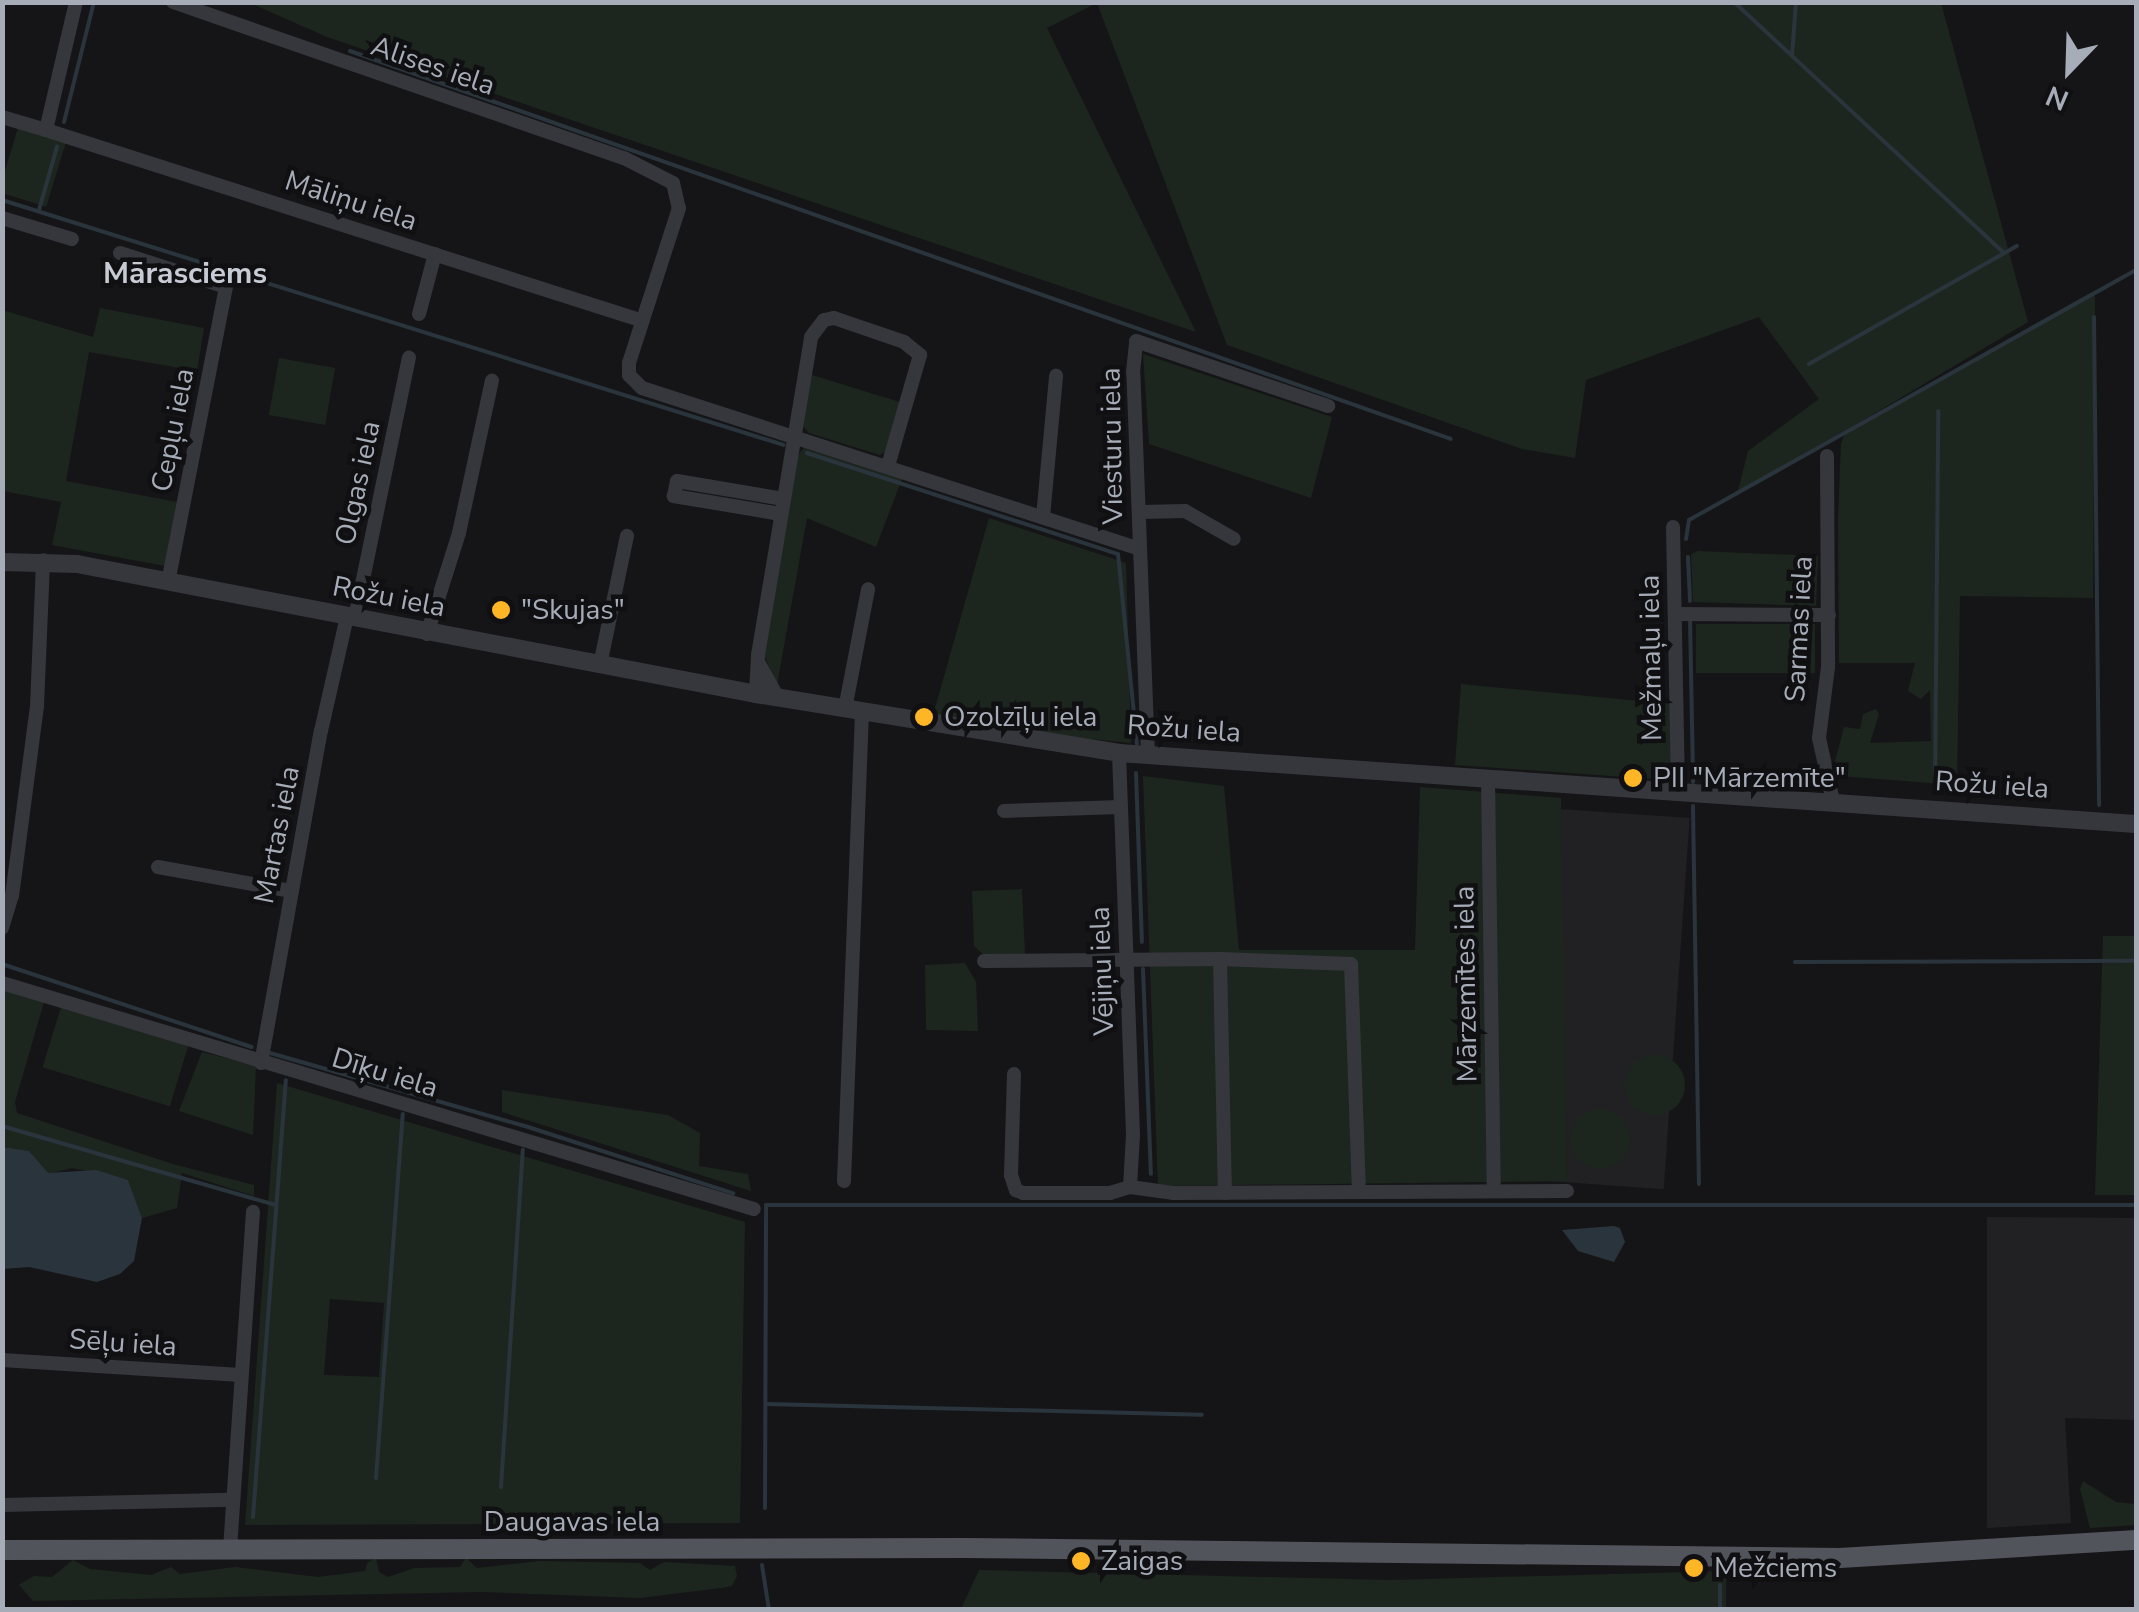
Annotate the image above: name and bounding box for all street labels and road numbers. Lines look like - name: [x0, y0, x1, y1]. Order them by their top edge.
- street label: Alises iela: [367, 29, 499, 103]
- street label: Māliņu iela: [281, 164, 421, 238]
- street label: Cepļu iela: [145, 366, 201, 494]
- street label: Viesturu iela: [1094, 367, 1130, 525]
- street label: Olgas iela: [328, 418, 388, 548]
- street label: Sarmas iela: [1778, 555, 1820, 703]
- street label: Rožu iela: [330, 570, 448, 624]
- street label: Mežmaļu iela: [1633, 575, 1669, 741]
- street label: Rožu iela: [1126, 708, 1242, 750]
- street label: Martas iela: [247, 763, 307, 907]
- street label: Rožu iela: [1934, 764, 2050, 806]
- street label: Mārzemītes iela: [1447, 885, 1485, 1083]
- street label: Vējiņu iela: [1083, 906, 1121, 1036]
- street label: Dīķu iela: [328, 1041, 442, 1105]
- street label: Sēļu iela: [68, 1322, 178, 1364]
- street label: Daugavas iela: [484, 1505, 660, 1539]

